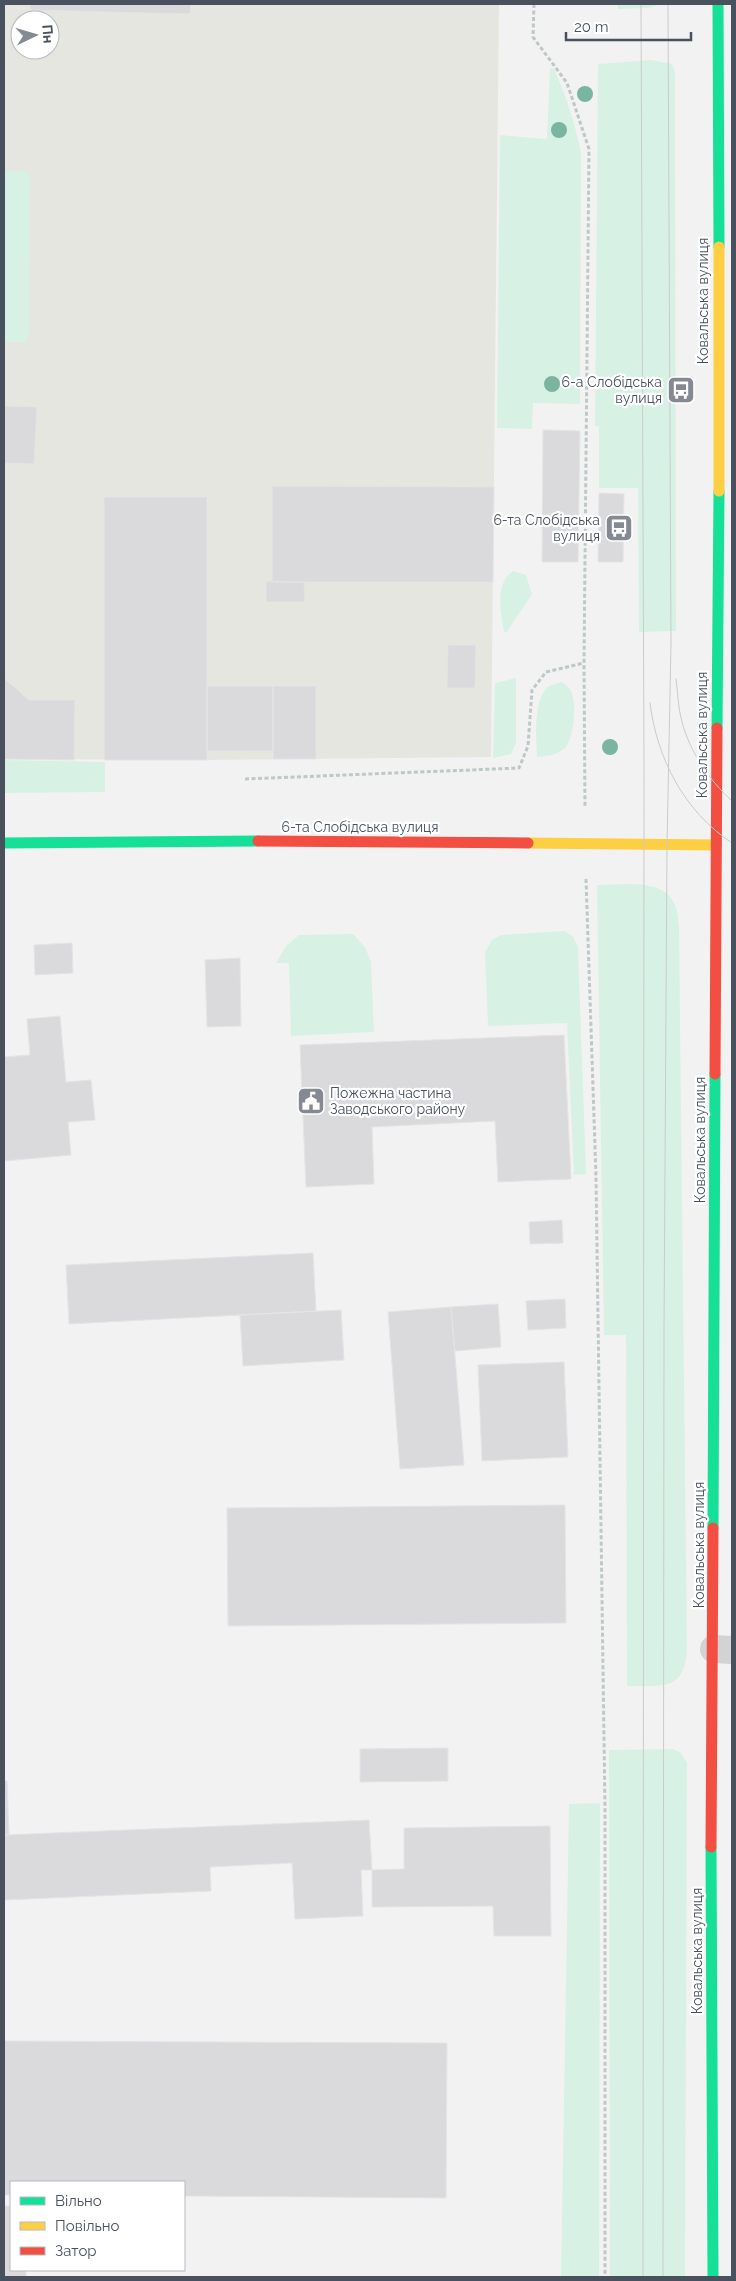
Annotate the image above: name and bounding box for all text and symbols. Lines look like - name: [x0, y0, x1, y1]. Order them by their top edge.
- north arrow: [10, 10, 60, 60]
- scale bar: [566, 10, 691, 42]
- text: 20 m: [574, 18, 609, 36]
- text: Пн: [39, 24, 57, 44]
- street label: Ковальська вулиця: [695, 238, 711, 364]
- place label: 6-а Слобідська вулиця: [561, 374, 662, 406]
- bus stop icon: 6-а Слобідська вулиця: [666, 375, 696, 405]
- place label: 6-та Слобідська вулиця: [493, 512, 600, 544]
- bus stop icon: 6-та Слобідська вулиця: [604, 513, 634, 543]
- street label: Ковальська вулиця: [694, 672, 710, 798]
- street label: 6-та Слобідська вулиця: [282, 819, 438, 835]
- street label: Ковальська вулиця: [692, 1077, 708, 1203]
- place label: Пожежна частина Заводського району: [330, 1085, 465, 1117]
- public building icon: Пожежна частина Заводського району: [296, 1086, 326, 1116]
- street label: Ковальська вулиця: [691, 1482, 707, 1608]
- street label: Ковальська вулиця: [689, 1888, 705, 2014]
- legend: [10, 2181, 185, 2271]
- text: Вільно: [55, 2192, 102, 2210]
- text: Повільно: [55, 2217, 120, 2235]
- text: Затор: [55, 2242, 97, 2260]

